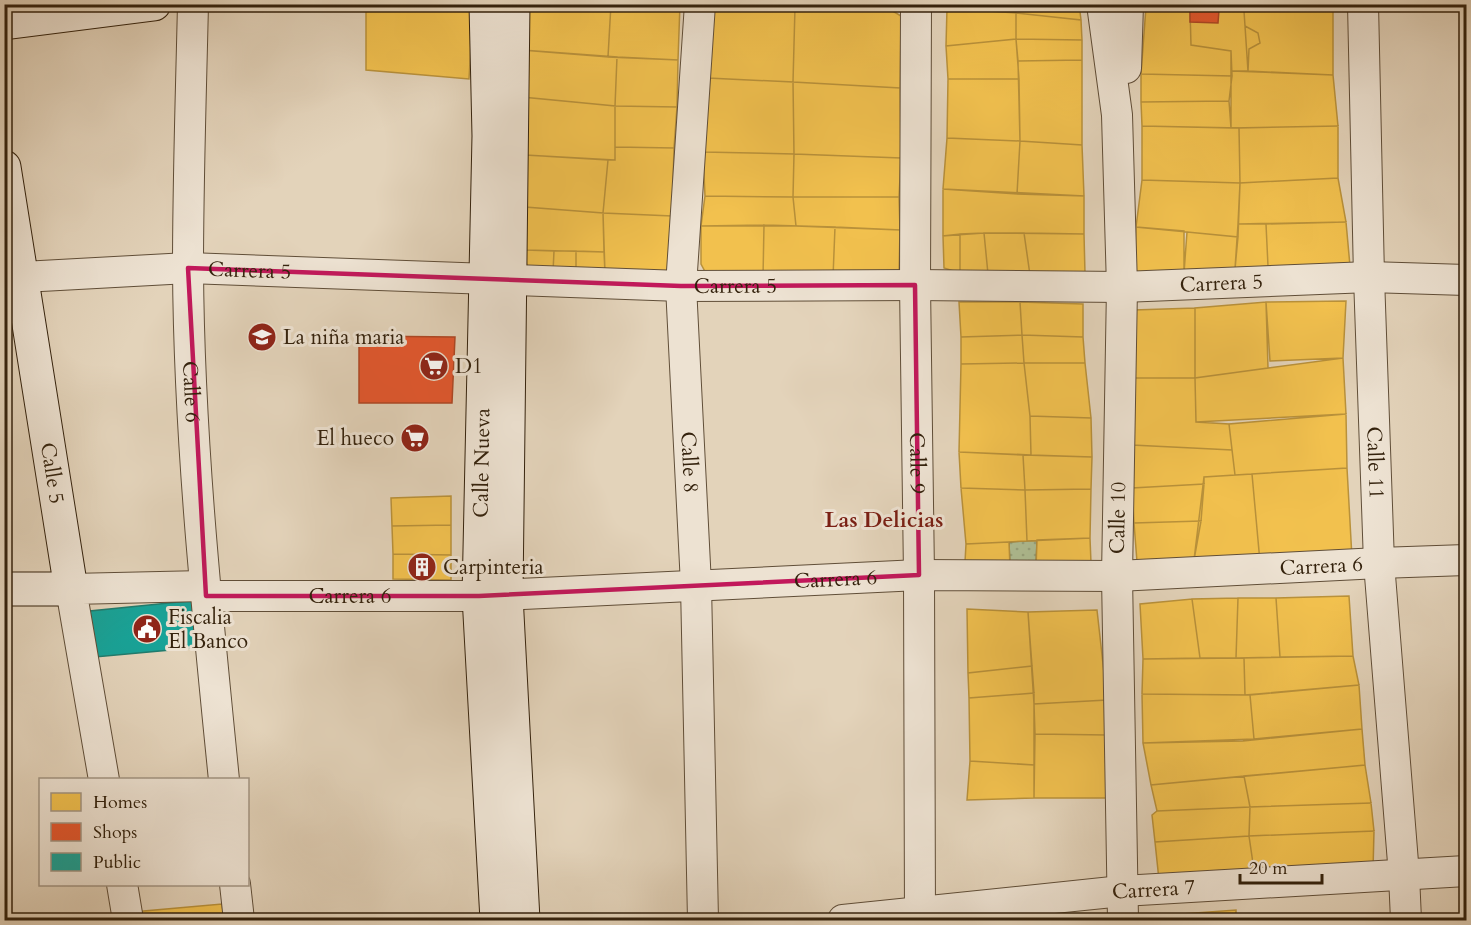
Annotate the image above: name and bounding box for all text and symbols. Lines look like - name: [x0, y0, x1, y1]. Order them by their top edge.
- street label: Carrera 5: [208, 254, 292, 286]
- street label: Carrera 5: [1179, 267, 1263, 299]
- street label: Carrera 5: [694, 271, 777, 300]
- school or university icon: La niña maria: [246, 321, 278, 353]
- place label: La niña maria: [283, 323, 404, 352]
- supermarket icon: D1: [418, 350, 450, 382]
- place label: D1: [455, 352, 483, 381]
- street label: Calle 6: [176, 360, 208, 424]
- street label: Calle Nueva: [467, 408, 497, 518]
- supermarket icon: El hueco: [399, 422, 431, 454]
- place label: El hueco: [317, 424, 394, 453]
- street label: Calle 11: [1360, 426, 1391, 500]
- street label: Calle 8: [674, 431, 706, 494]
- street label: Calle 9: [903, 432, 932, 494]
- street label: Calle 5: [33, 440, 72, 506]
- street label: Calle 10: [1103, 481, 1133, 555]
- district label: Las Delicias: [825, 505, 943, 535]
- street label: Carrera 6: [1279, 549, 1364, 582]
- building icon: Carpinteria: [406, 551, 438, 583]
- place label: Carpinteria: [443, 553, 544, 582]
- street label: Carrera 6: [793, 563, 878, 595]
- street label: Carrera 6: [308, 582, 392, 611]
- place label: Fiscalia El Banco: [168, 603, 248, 656]
- public building icon: Fiscalia El Banco: [131, 613, 163, 645]
- legend: [39, 778, 249, 886]
- text: Homes: [93, 790, 147, 815]
- text: Shops: [93, 820, 137, 845]
- scale bar: [1240, 847, 1322, 885]
- text: Public: [93, 850, 141, 875]
- text: 20 m: [1249, 856, 1288, 881]
- street label: Carrera 7: [1110, 872, 1196, 906]

